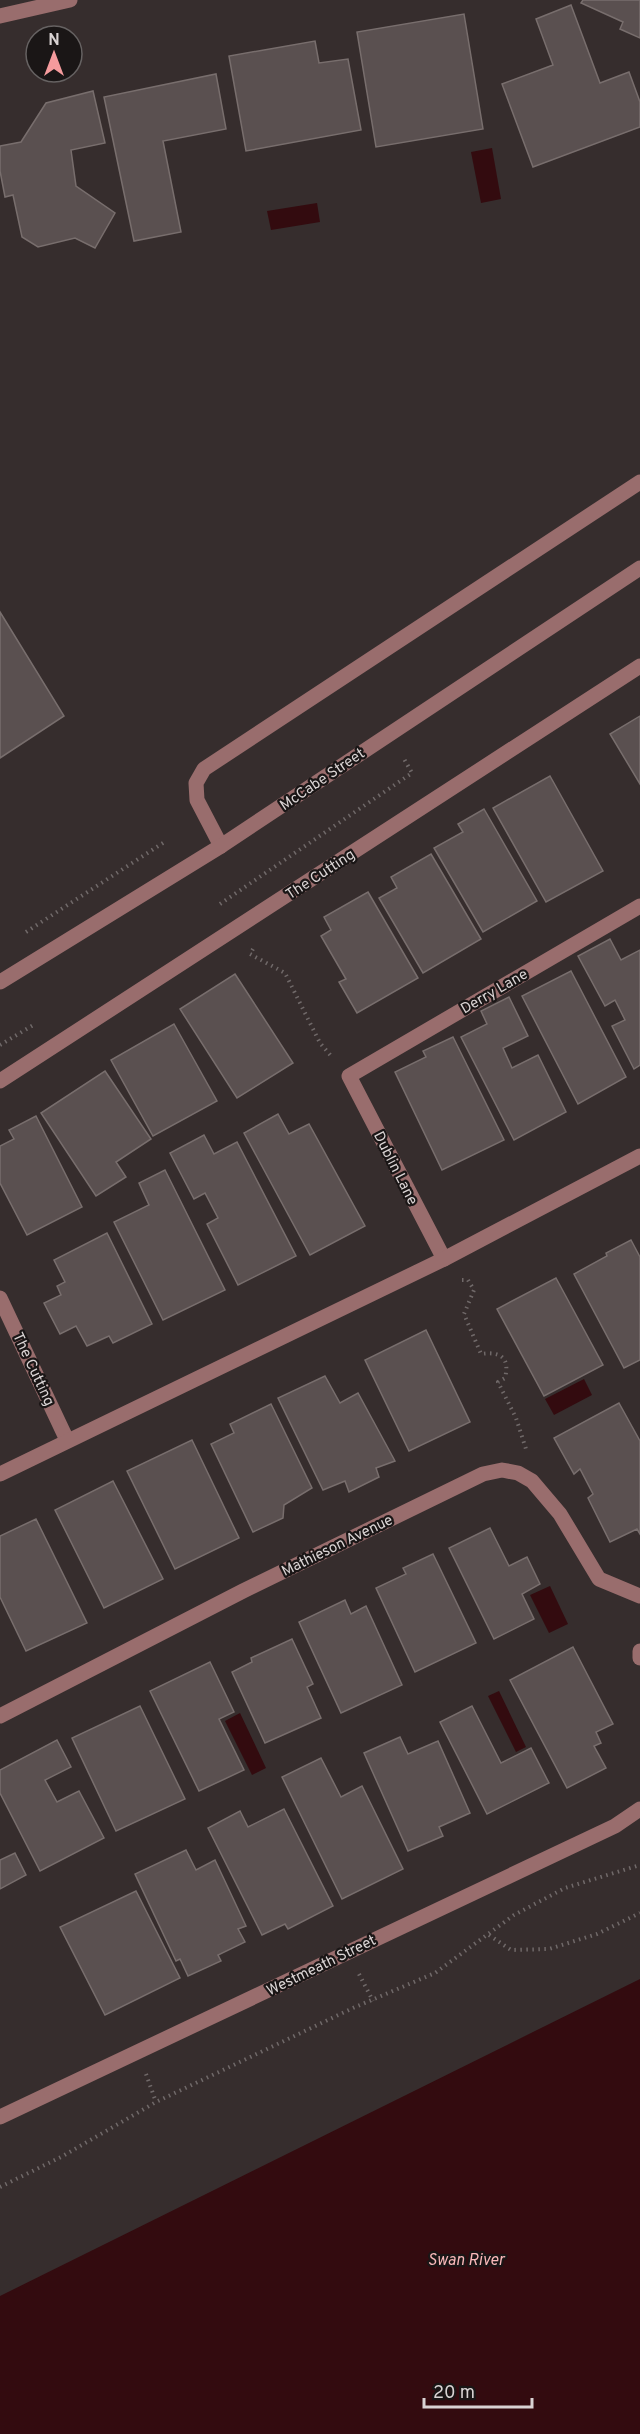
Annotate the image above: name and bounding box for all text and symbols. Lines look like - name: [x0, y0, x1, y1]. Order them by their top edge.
- north arrow: [24, 24, 84, 84]
- text: N: [48, 31, 60, 51]
- street label: McCabe Street: [277, 745, 369, 816]
- street label: The Cutting: [283, 846, 359, 905]
- street label: Derry Lane: [458, 965, 532, 1019]
- street label: Dublin Lane: [368, 1129, 421, 1209]
- street label: The Cutting: [7, 1330, 58, 1409]
- street label: Mathieson Avenue: [279, 1511, 396, 1582]
- street label: Westmeath Street: [264, 1932, 379, 2001]
- water label: Swan River: [428, 2251, 506, 2271]
- scale bar: [424, 2371, 532, 2409]
- text: 20 m: [433, 2382, 475, 2405]

